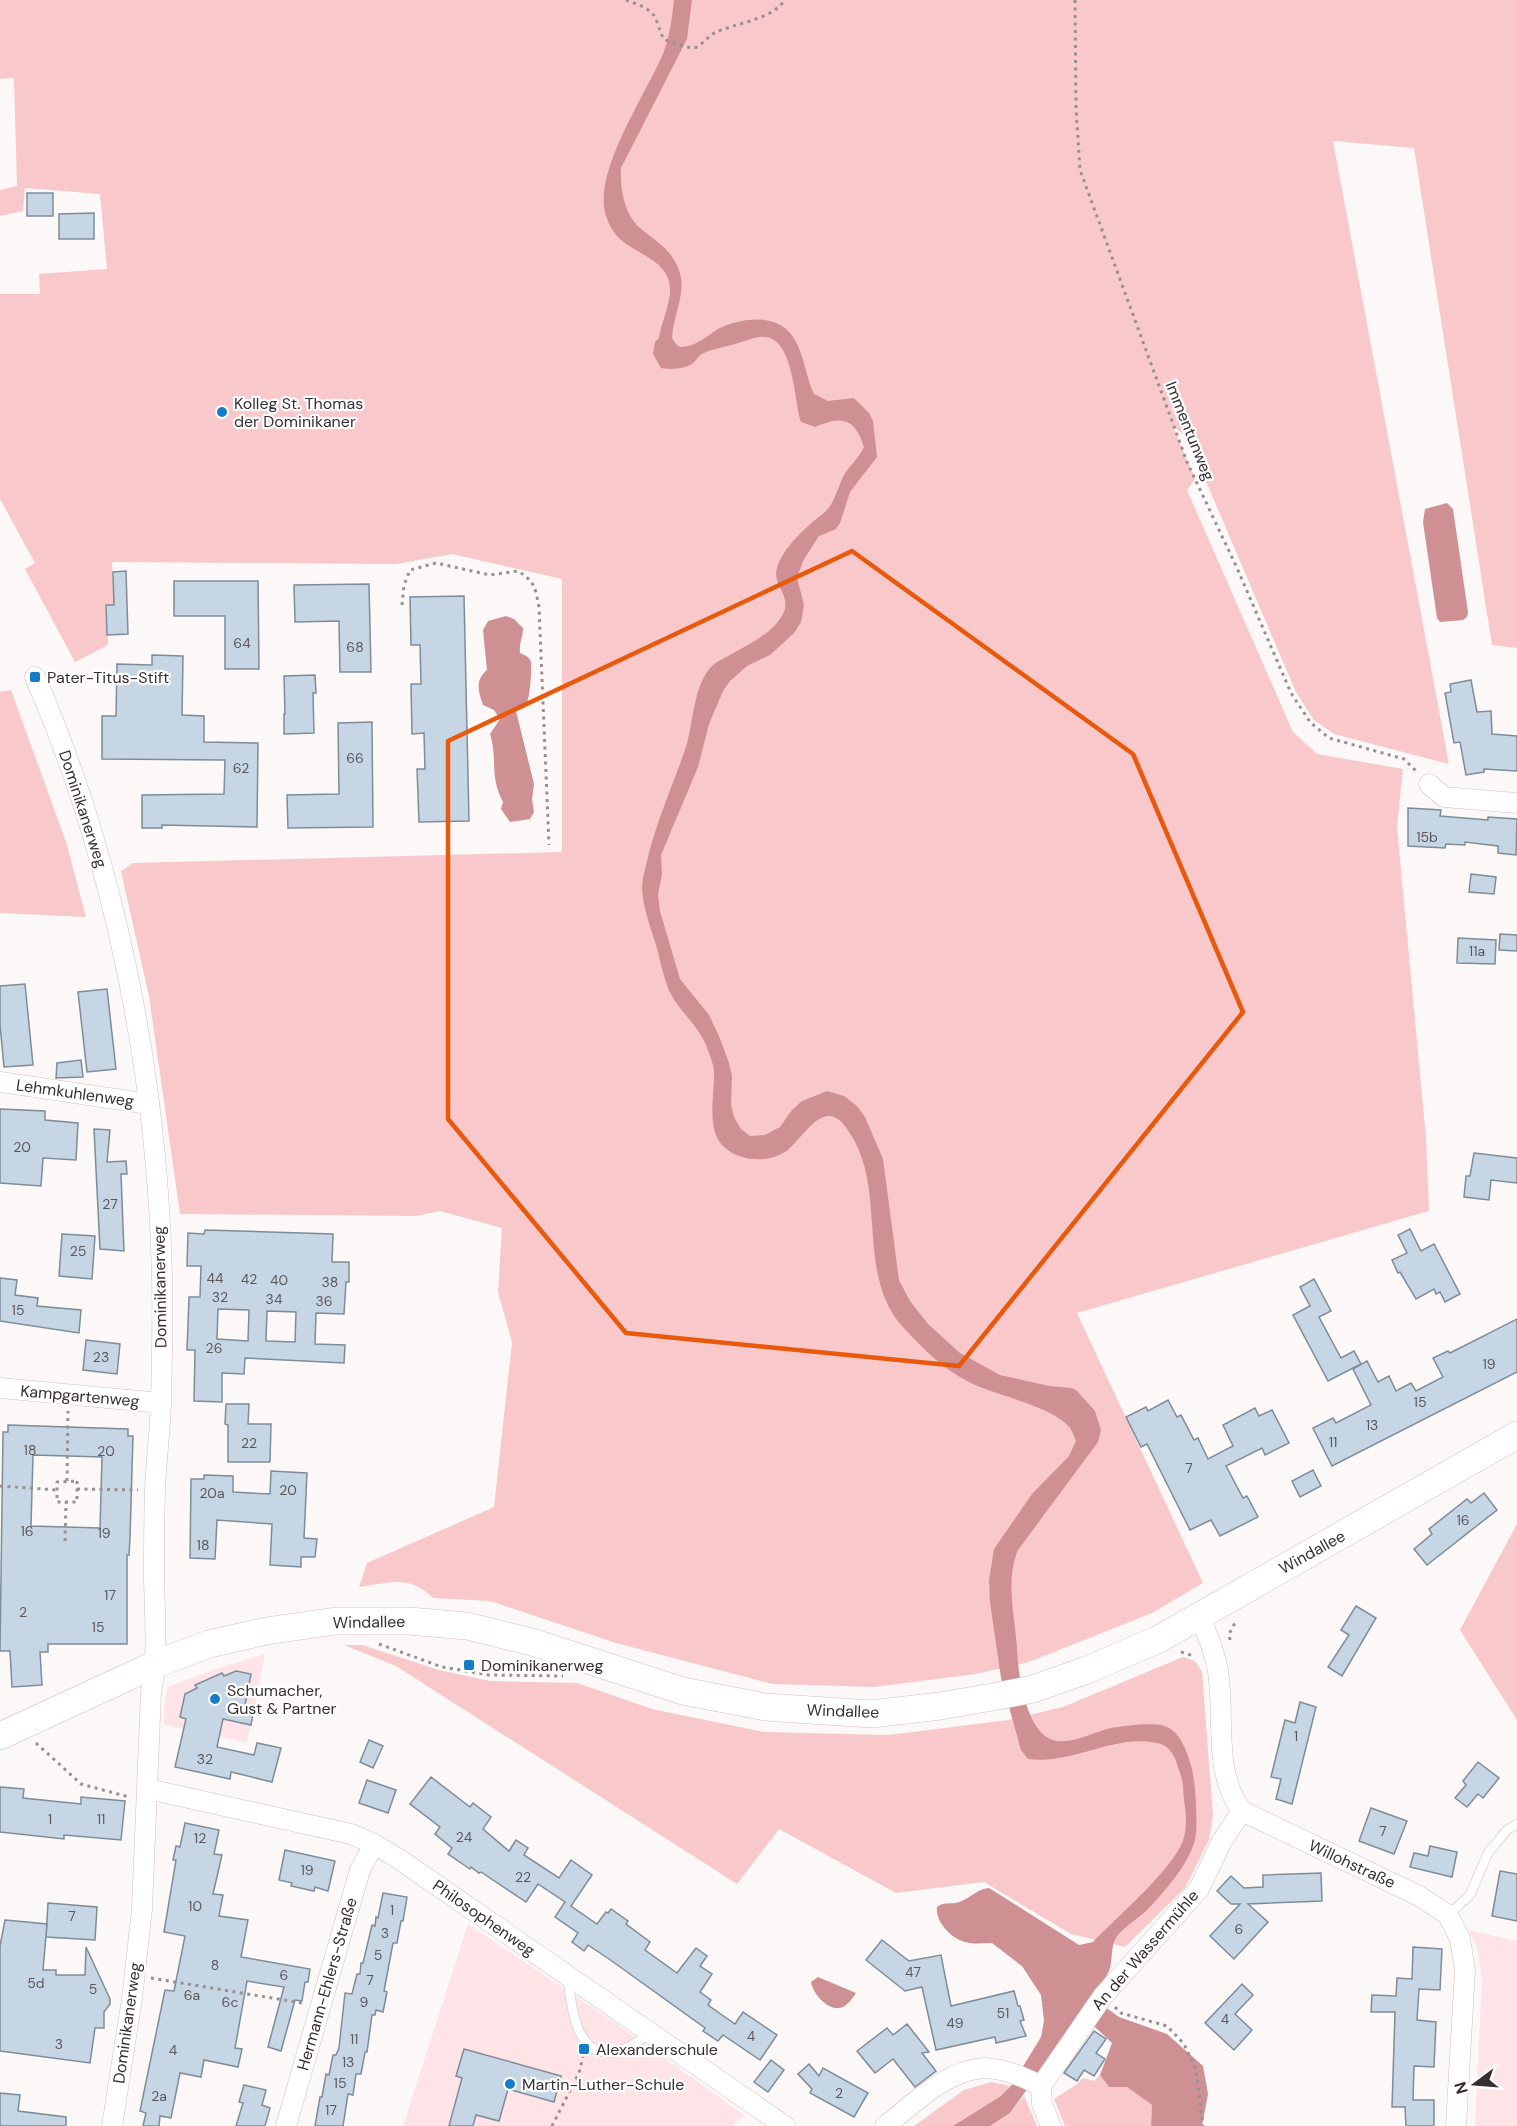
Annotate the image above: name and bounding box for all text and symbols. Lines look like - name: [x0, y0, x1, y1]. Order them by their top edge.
- street label: Immentunweg: [1161, 378, 1219, 484]
- place label: Kolleg St. Thomas der Dominikaner: [234, 393, 363, 432]
- marker: Kolleg St. Thomas der Dominikaner: [215, 405, 229, 419]
- house number: 64: [233, 634, 251, 652]
- house number: 68: [346, 638, 364, 656]
- place label: Pater-Titus-Stift: [47, 667, 169, 688]
- marker: Pater-Titus-Stift: [28, 670, 42, 684]
- street label: Dominikanerweg: [54, 748, 112, 871]
- house number: 66: [346, 749, 364, 767]
- house number: 62: [233, 759, 249, 777]
- house number: 15b: [1416, 828, 1438, 846]
- house number: 11a: [1469, 942, 1485, 960]
- street label: Lehmkuhlenweg: [15, 1074, 135, 1112]
- house number: 20: [13, 1138, 31, 1156]
- house number: 27: [102, 1195, 118, 1213]
- street label: Dominikanerweg: [148, 1226, 172, 1348]
- house number: 25: [70, 1242, 86, 1260]
- house number: 44: [207, 1269, 224, 1287]
- house number: 42: [241, 1270, 257, 1288]
- house number: 40: [270, 1271, 288, 1289]
- house number: 38: [322, 1273, 338, 1291]
- house number: 32: [212, 1288, 228, 1306]
- house number: 34: [266, 1290, 283, 1308]
- house number: 36: [315, 1292, 333, 1310]
- house number: 15: [12, 1301, 24, 1319]
- house number: 26: [206, 1339, 222, 1357]
- house number: 23: [93, 1348, 109, 1366]
- house number: 19: [1482, 1355, 1496, 1373]
- street label: Kampgartenweg: [20, 1380, 140, 1412]
- house number: 15: [1414, 1393, 1426, 1411]
- house number: 13: [1366, 1416, 1378, 1434]
- house number: 11: [1329, 1433, 1337, 1451]
- house number: 22: [241, 1434, 257, 1452]
- house number: 18: [24, 1441, 36, 1459]
- house number: 20: [97, 1442, 115, 1460]
- house number: 7: [1185, 1459, 1193, 1477]
- house number: 20: [279, 1481, 297, 1499]
- house number: 20a: [199, 1484, 225, 1502]
- house number: 16: [1456, 1511, 1470, 1529]
- house number: 16: [20, 1522, 34, 1540]
- house number: 19: [97, 1524, 111, 1542]
- street label: Windallee: [1275, 1525, 1349, 1579]
- house number: 18: [197, 1536, 209, 1554]
- house number: 17: [104, 1586, 116, 1604]
- house number: 2: [19, 1603, 27, 1621]
- street label: Windallee: [333, 1611, 405, 1633]
- house number: 15: [92, 1618, 104, 1636]
- place label: Dominikanerweg: [481, 1655, 603, 1676]
- marker: Dominikanerweg: [462, 1658, 476, 1672]
- place label: Schumacher, Gust & Partner: [227, 1680, 337, 1719]
- marker: Schumacher, Gust & Partner: [208, 1692, 222, 1706]
- street label: Windallee: [806, 1699, 880, 1723]
- house number: 1: [1294, 1727, 1298, 1745]
- house number: 32: [197, 1750, 213, 1768]
- house number: 1: [48, 1810, 52, 1828]
- house number: 11: [97, 1810, 105, 1828]
- house number: 7: [1379, 1822, 1387, 1840]
- house number: 24: [456, 1828, 473, 1846]
- house number: 12: [194, 1829, 206, 1847]
- street label: Willohstraße: [1305, 1835, 1399, 1893]
- house number: 19: [300, 1861, 314, 1879]
- house number: 22: [515, 1868, 531, 1886]
- street label: Philosophenweg: [429, 1875, 539, 1961]
- street label: An der Wassermühle: [1087, 1885, 1203, 2015]
- street label: Hermann-Ehlers-Straße: [292, 1895, 362, 2073]
- house number: 10: [188, 1897, 202, 1915]
- house number: 1: [390, 1901, 394, 1919]
- house number: 7: [68, 1907, 76, 1925]
- house number: 6: [1235, 1920, 1243, 1938]
- house number: 3: [381, 1924, 389, 1942]
- house number: 5: [374, 1946, 382, 1964]
- house number: 8: [211, 1956, 219, 1974]
- street label: Dominikanerweg: [108, 1961, 146, 2085]
- house number: 47: [905, 1963, 921, 1981]
- house number: 6: [280, 1966, 288, 1984]
- house number: 7: [366, 1971, 374, 1989]
- house number: 5d: [27, 1974, 45, 1992]
- house number: 5: [89, 1980, 97, 1998]
- house number: 6a: [184, 1986, 200, 2004]
- house number: 6c: [222, 1993, 238, 2011]
- house number: 9: [360, 1993, 369, 2011]
- house number: 51: [997, 2004, 1009, 2022]
- house number: 4: [1221, 2010, 1230, 2028]
- house number: 49: [946, 2014, 964, 2032]
- house number: 4: [747, 2027, 756, 2045]
- house number: 11: [350, 2030, 358, 2048]
- house number: 3: [55, 2035, 63, 2053]
- place label: Alexanderschule: [596, 2039, 718, 2060]
- house number: 4: [169, 2041, 178, 2059]
- marker: Alexanderschule: [577, 2042, 591, 2056]
- house number: 13: [342, 2053, 354, 2071]
- north arrow: [1445, 2054, 1505, 2114]
- house number: 15: [334, 2074, 346, 2092]
- place label: Martin-Luther-Schule: [522, 2074, 684, 2095]
- marker: Martin-Luther-Schule: [503, 2077, 517, 2091]
- text: N: [1449, 2079, 1473, 2097]
- house number: 2: [835, 2084, 843, 2102]
- house number: 2a: [151, 2087, 167, 2105]
- house number: 17: [325, 2101, 337, 2119]

